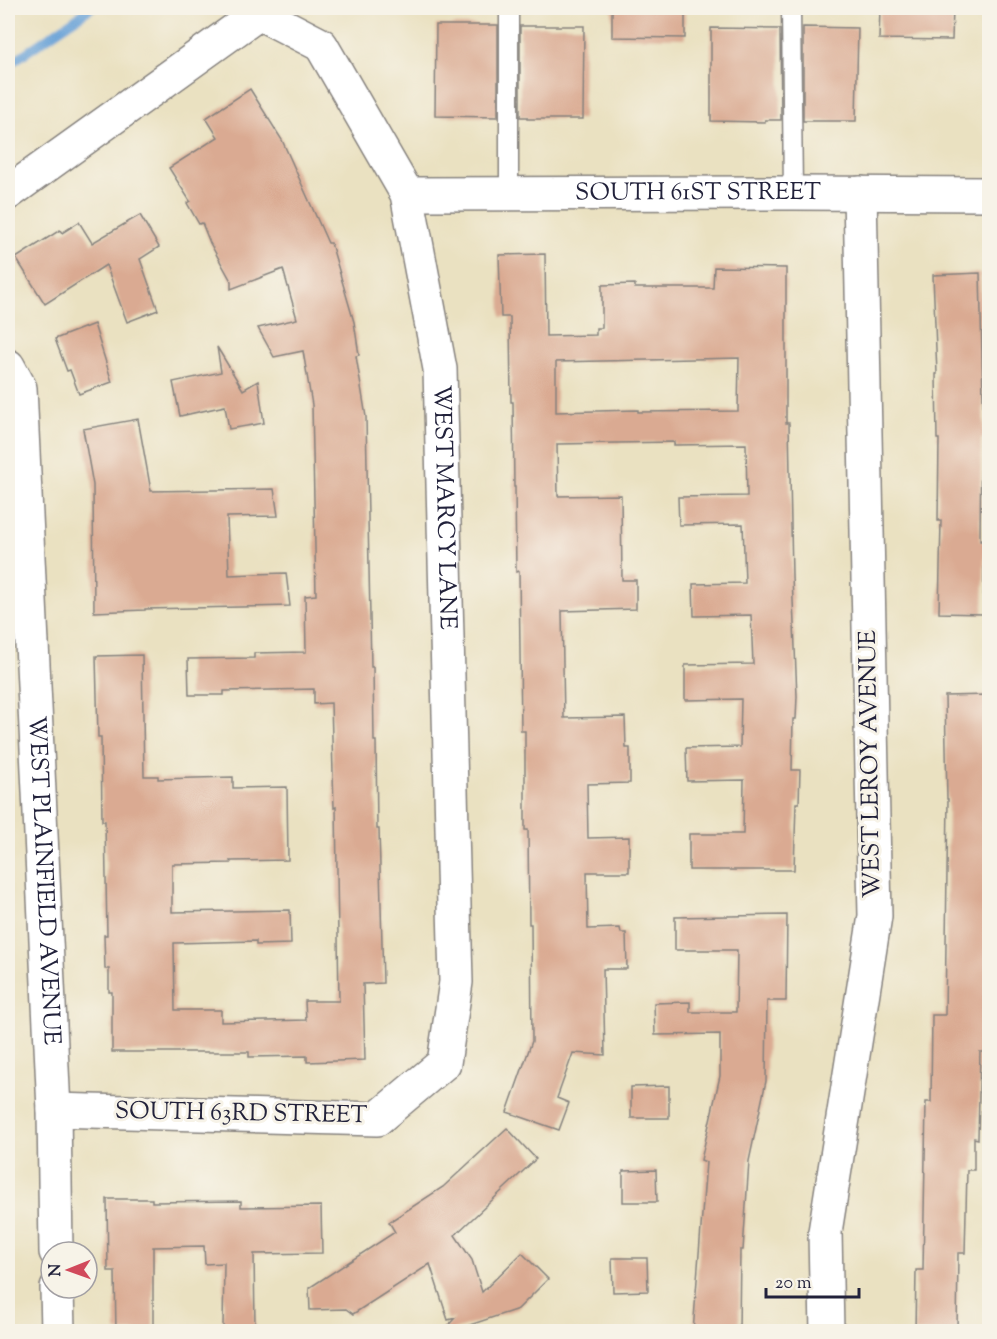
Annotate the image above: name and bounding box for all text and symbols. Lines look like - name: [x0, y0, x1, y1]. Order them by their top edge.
- street label: SOUTH 61ST STREET: [575, 176, 821, 211]
- street label: WEST MARCY LANE: [423, 384, 464, 630]
- street label: WEST LEROY AVENUE: [852, 629, 890, 898]
- street label: WEST PLAINFIELD AVENUE: [18, 715, 68, 1046]
- street label: SOUTH 63RD STREET: [114, 1095, 368, 1133]
- north arrow: [39, 1240, 99, 1300]
- scale bar: [766, 1261, 859, 1299]
- text: N: [45, 1263, 68, 1277]
- text: 20 m: [775, 1271, 812, 1297]

